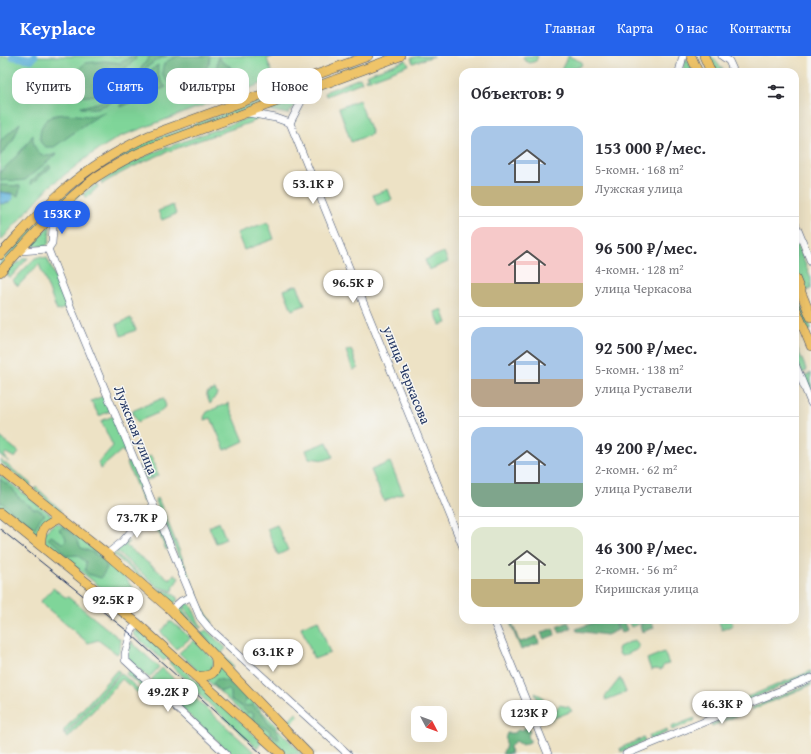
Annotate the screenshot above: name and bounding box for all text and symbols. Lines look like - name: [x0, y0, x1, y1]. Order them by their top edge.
- text: Keyplace: [20, 14, 96, 42]
- text: Главная: [545, 18, 595, 38]
- text: Карта: [617, 18, 653, 38]
- text: О нас: [675, 18, 708, 38]
- text: Контакты: [730, 18, 791, 38]
- chip: Купить: [12, 68, 85, 104]
- chip: Снять: [93, 68, 158, 104]
- chip: Фильтры: [166, 68, 249, 104]
- chip: Новое: [257, 68, 322, 104]
- text: Объектов: 9: [471, 80, 564, 105]
- icon: filters: [765, 81, 787, 103]
- text: 153 000 ₽/мес.: [595, 135, 706, 160]
- icon: home: [503, 142, 551, 190]
- text: 5-комн. · 168 m²: [595, 160, 684, 179]
- pin: 53.1K ₽: [276, 171, 350, 205]
- text: 53.1K ₽: [292, 174, 334, 193]
- text: Лужская улица: [595, 179, 683, 198]
- pin: 153K ₽: [29, 201, 95, 235]
- text: 153K ₽: [43, 204, 81, 223]
- text: 96 500 ₽/мес.: [595, 235, 697, 260]
- icon: home: [503, 243, 551, 291]
- text: 4-комн. · 128 m²: [595, 260, 684, 279]
- pin: 96.5K ₽: [316, 270, 390, 304]
- text: 96.5K ₽: [332, 273, 374, 292]
- text: улица Черкасова: [595, 279, 692, 298]
- street label: улица Черкасова: [378, 322, 436, 427]
- text: 92 500 ₽/мес.: [595, 335, 697, 360]
- icon: home: [503, 343, 551, 391]
- text: 5-комн. · 138 m²: [595, 360, 684, 379]
- text: улица Руставели: [595, 379, 692, 398]
- street label: Лужская улица: [109, 382, 163, 478]
- text: 49 200 ₽/мес.: [595, 435, 697, 460]
- icon: home: [503, 443, 551, 491]
- text: 2-комн. · 62 m²: [595, 460, 677, 479]
- text: улица Руставели: [595, 479, 692, 498]
- pin: 73.7K ₽: [100, 505, 174, 539]
- text: 73.7K ₽: [116, 508, 158, 527]
- text: 46 300 ₽/мес.: [595, 535, 697, 560]
- icon: home: [503, 543, 551, 591]
- text: 2-комн. · 56 m²: [595, 560, 677, 579]
- text: Киришская улица: [595, 579, 699, 598]
- pin: 92.5K ₽: [76, 587, 150, 621]
- text: 92.5K ₽: [92, 590, 134, 609]
- pin: 63.1K ₽: [236, 639, 310, 673]
- text: 63.1K ₽: [252, 642, 294, 661]
- pin: 49.2K ₽: [131, 679, 205, 713]
- text: 49.2K ₽: [147, 682, 189, 701]
- pin: 46.3K ₽: [685, 691, 759, 725]
- text: 46.3K ₽: [701, 694, 743, 713]
- pin: 123K ₽: [496, 700, 562, 734]
- text: 123K ₽: [510, 703, 548, 722]
- north arrow: [411, 706, 447, 742]
- map controls: [411, 706, 447, 742]

